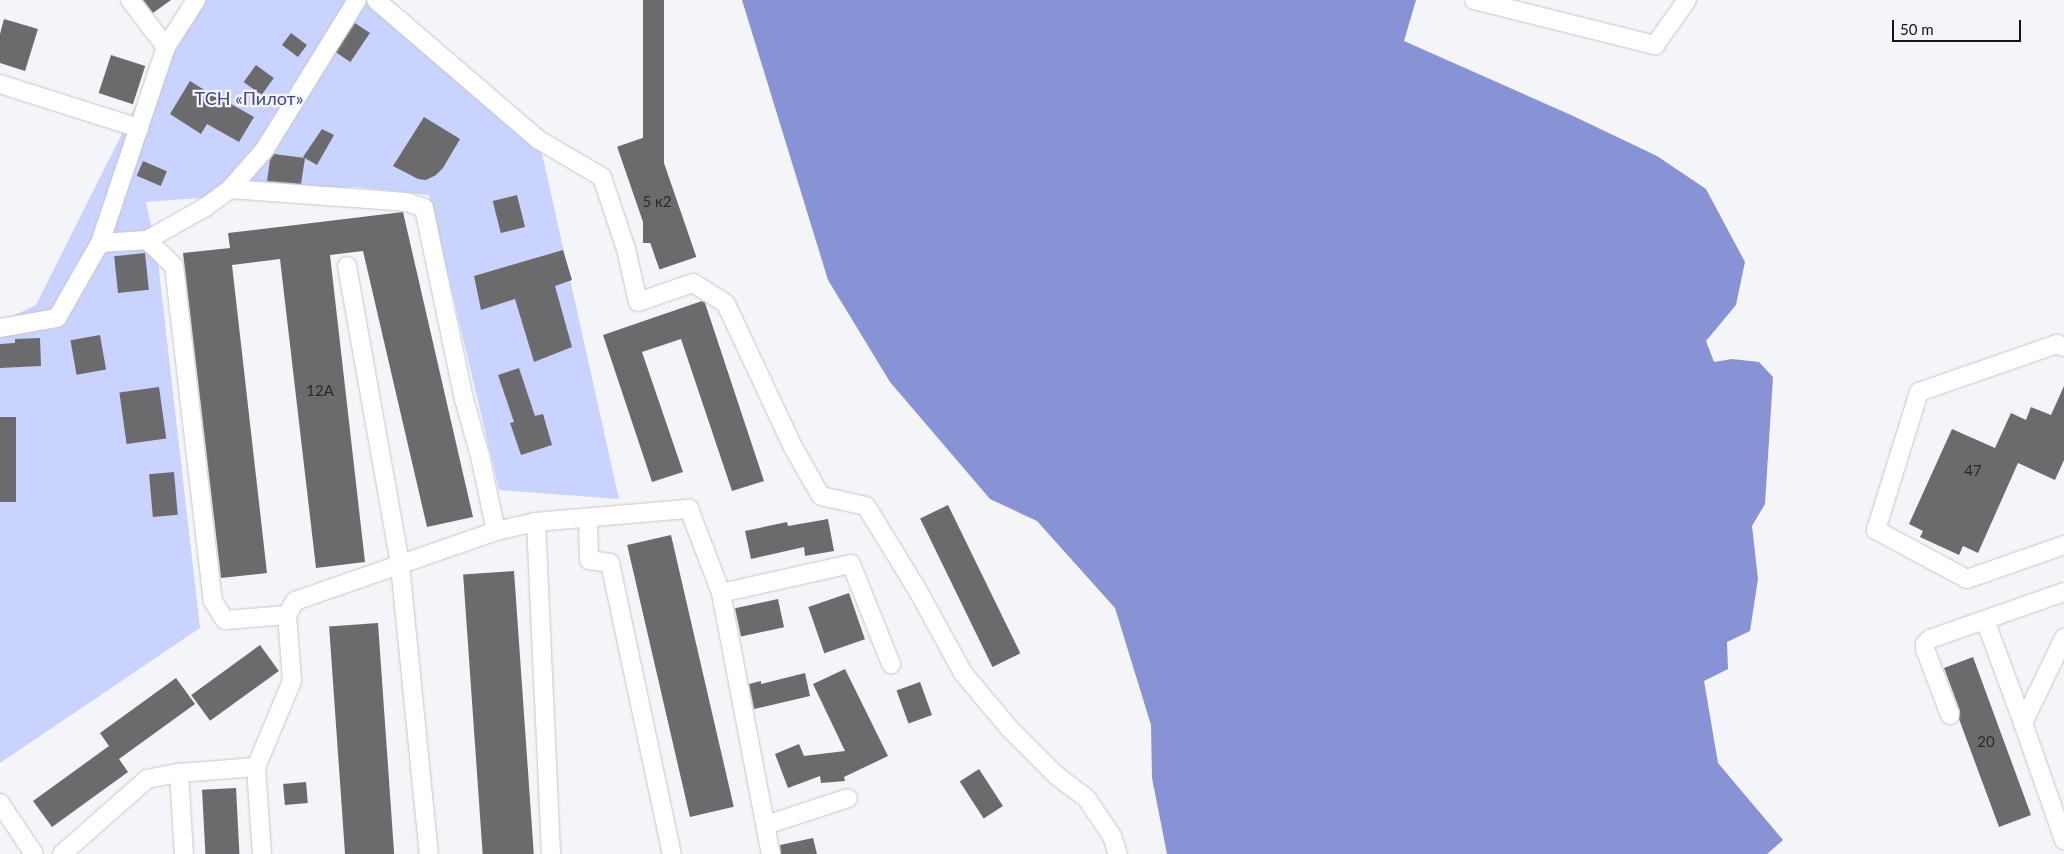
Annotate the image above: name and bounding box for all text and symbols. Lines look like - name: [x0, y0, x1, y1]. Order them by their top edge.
- scale bar: [1894, 10, 2023, 42]
- text: 50 m: [1900, 20, 1934, 38]
- park label: ТСН «Пилот»: [195, 87, 303, 109]
- house number: 5 к2: [642, 193, 672, 211]
- house number: 12А: [306, 382, 334, 400]
- house number: 47: [1964, 462, 1982, 480]
- house number: 20: [1977, 733, 1995, 751]

